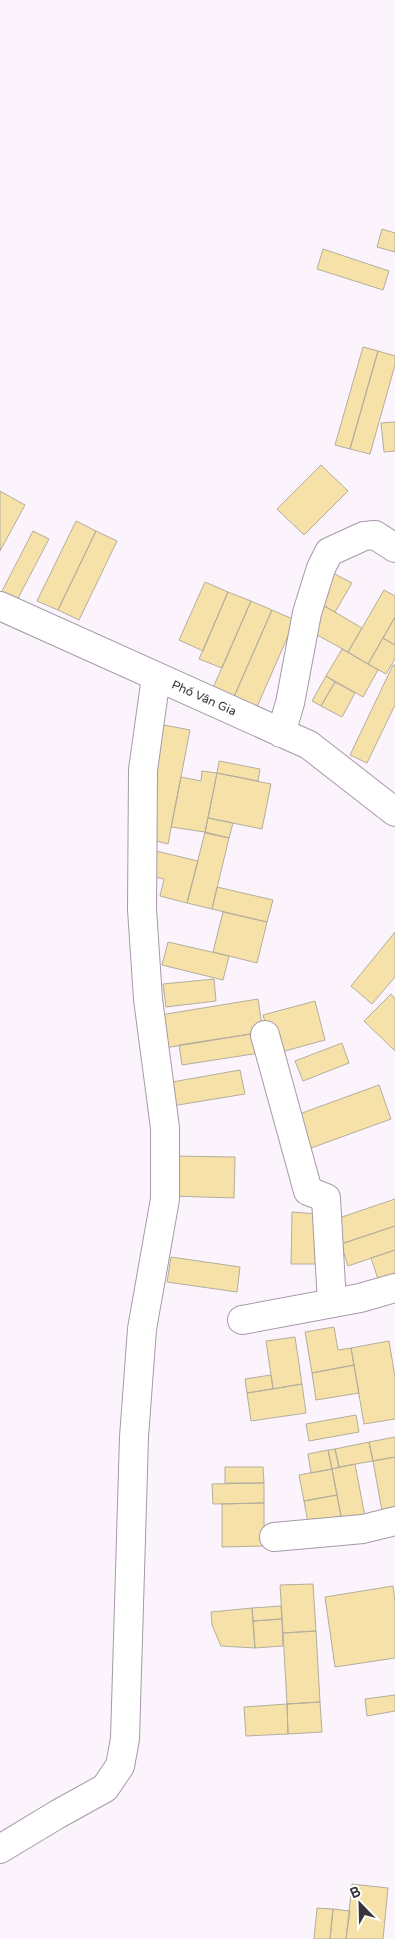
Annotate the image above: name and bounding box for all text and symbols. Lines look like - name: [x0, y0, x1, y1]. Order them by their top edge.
- street label: Phố Vân Gia: [169, 677, 239, 719]
- north arrow: [335, 1879, 385, 1929]
- text: B: [347, 1883, 363, 1902]

